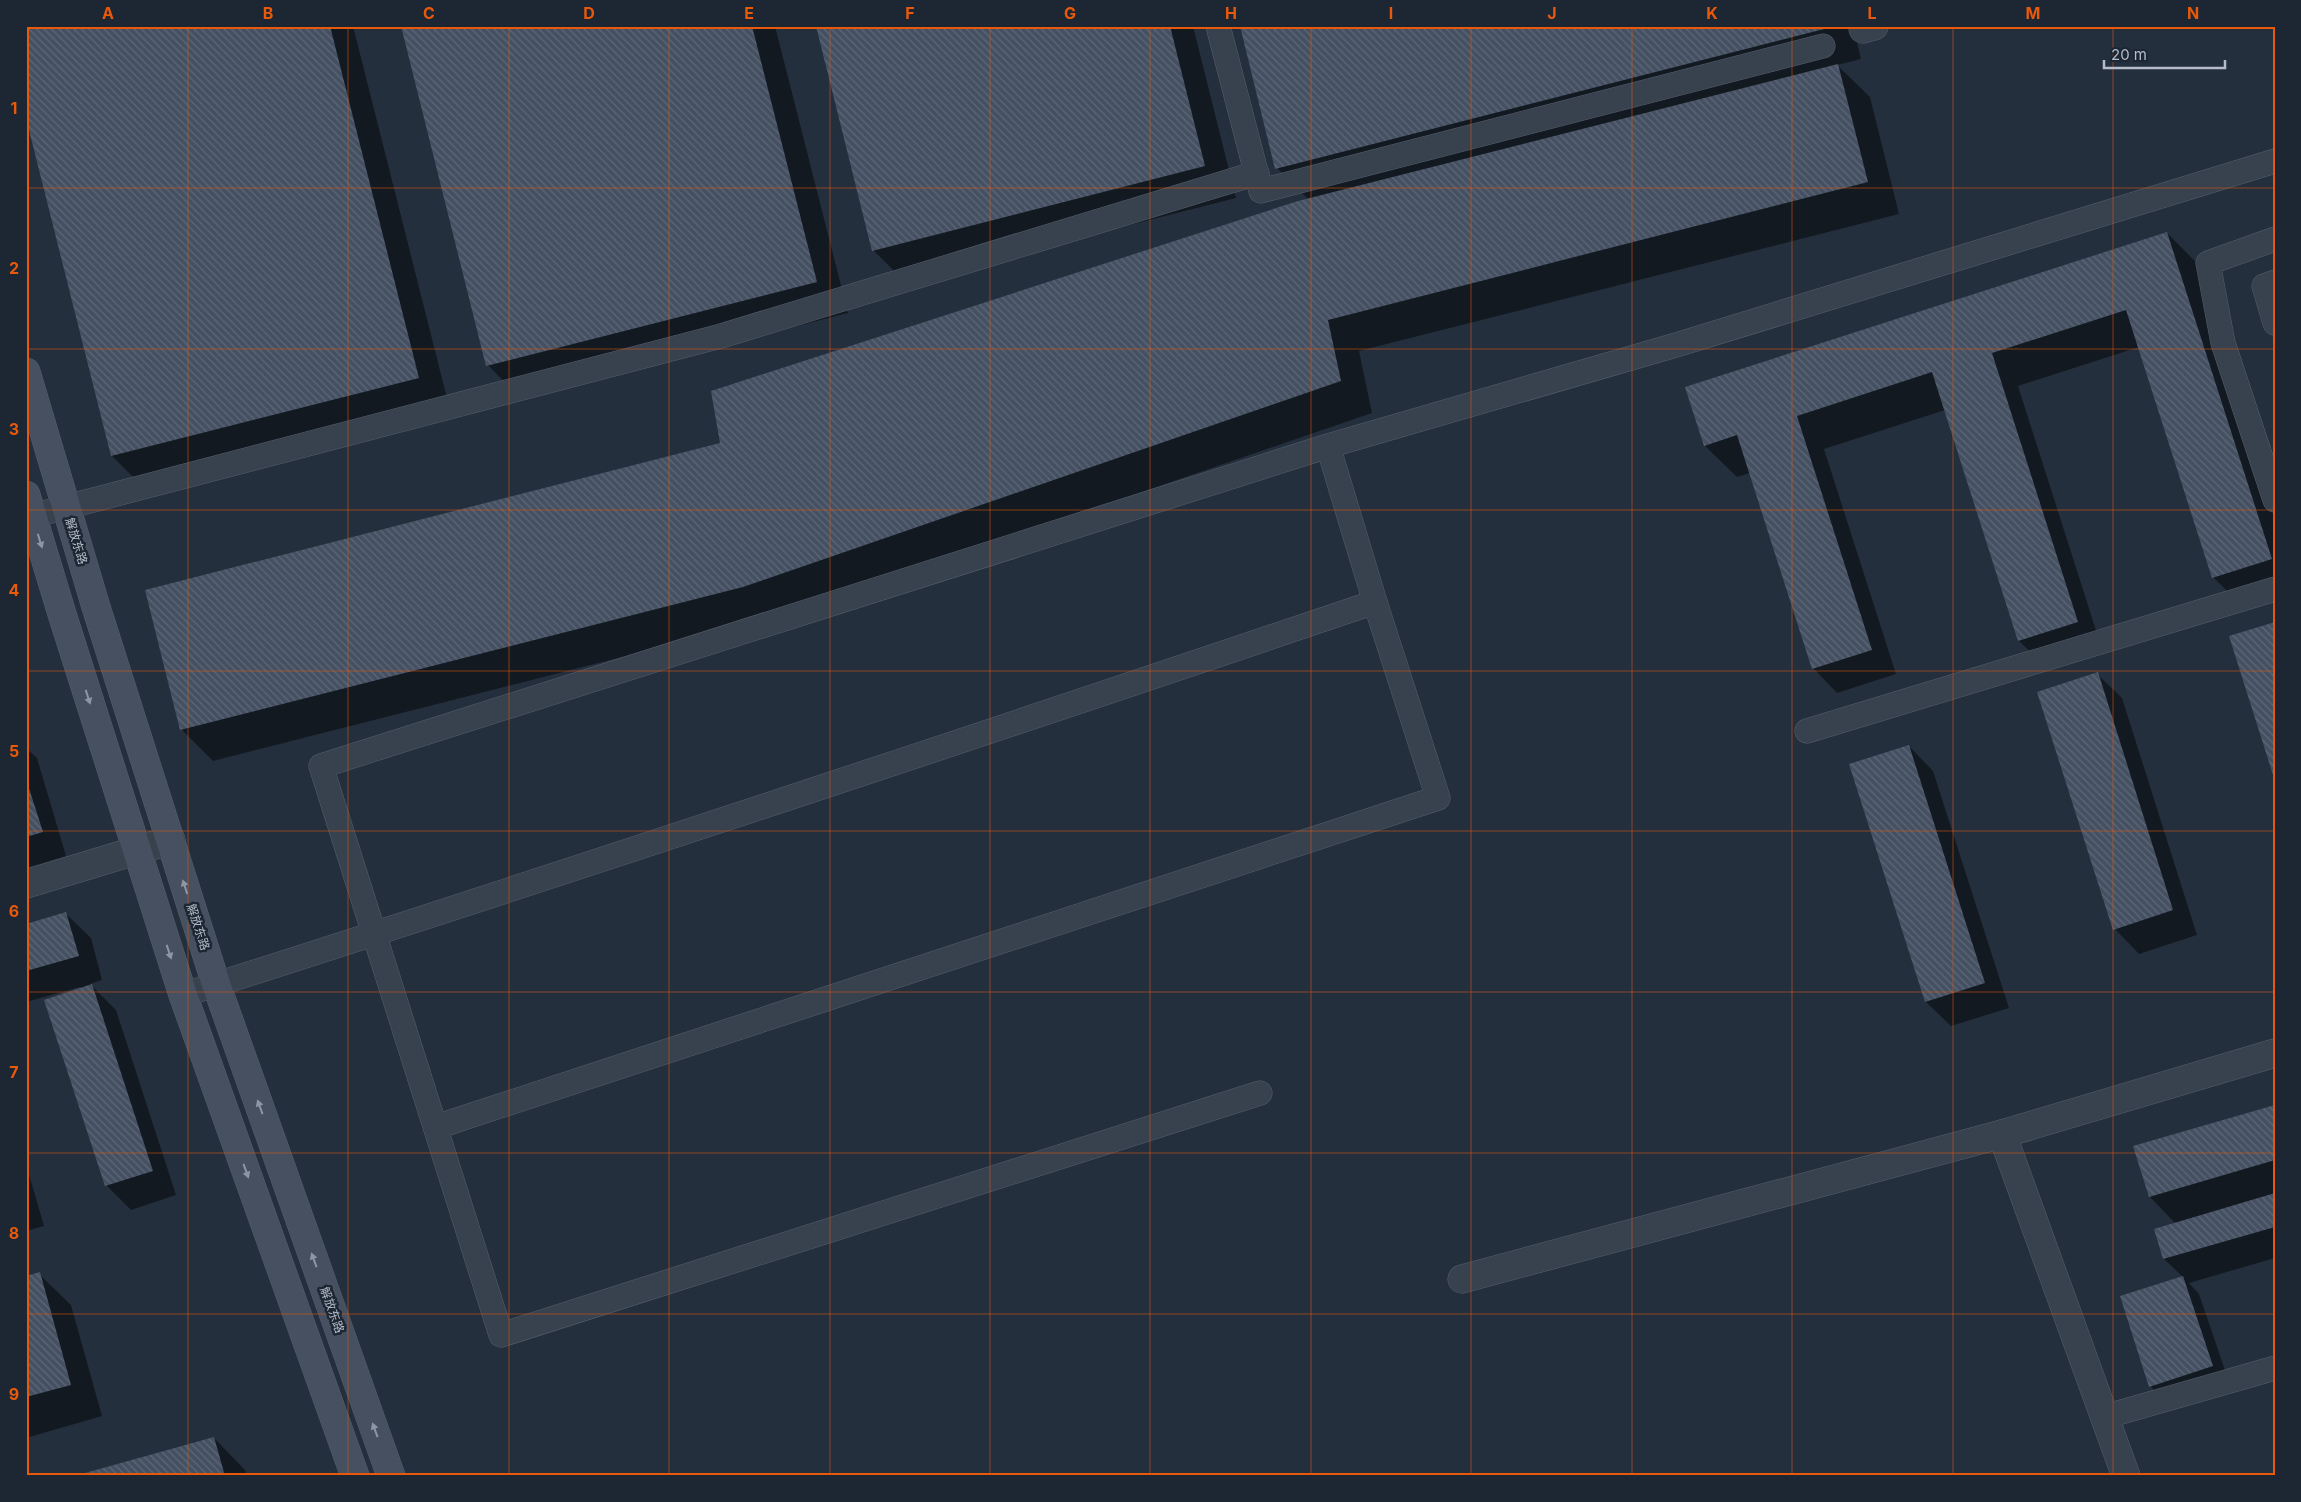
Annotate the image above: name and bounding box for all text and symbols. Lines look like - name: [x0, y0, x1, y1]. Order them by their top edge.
- text: A: [102, 3, 114, 23]
- text: B: [263, 3, 273, 23]
- text: C: [423, 3, 435, 23]
- text: D: [583, 3, 595, 23]
- text: E: [744, 3, 754, 23]
- text: F: [905, 3, 915, 23]
- text: G: [1064, 3, 1076, 23]
- text: H: [1225, 3, 1237, 23]
- text: I: [1389, 3, 1393, 23]
- text: J: [1547, 3, 1557, 23]
- text: K: [1706, 3, 1718, 23]
- text: L: [1867, 3, 1877, 23]
- text: M: [2026, 3, 2040, 23]
- text: N: [2187, 3, 2199, 23]
- scale bar: [2104, 38, 2225, 70]
- text: 20 m: [2111, 45, 2147, 64]
- text: 1: [11, 98, 17, 118]
- text: 2: [9, 258, 19, 278]
- text: 3: [9, 419, 19, 439]
- street label: 解放东路: [62, 516, 91, 566]
- one-way arrow: [37, 534, 45, 549]
- text: 4: [9, 580, 20, 600]
- one-way arrow: [85, 689, 92, 704]
- text: 5: [9, 741, 19, 761]
- one-way arrow: [181, 879, 189, 894]
- text: 6: [9, 901, 19, 921]
- street label: 解放东路: [184, 902, 213, 952]
- one-way arrow: [166, 944, 174, 959]
- text: 7: [9, 1062, 19, 1082]
- one-way arrow: [256, 1099, 264, 1114]
- one-way arrow: [242, 1164, 250, 1179]
- text: 8: [9, 1223, 19, 1243]
- one-way arrow: [310, 1252, 318, 1267]
- street label: 解放东路: [317, 1285, 348, 1335]
- text: 9: [9, 1384, 19, 1404]
- one-way arrow: [371, 1422, 379, 1437]

